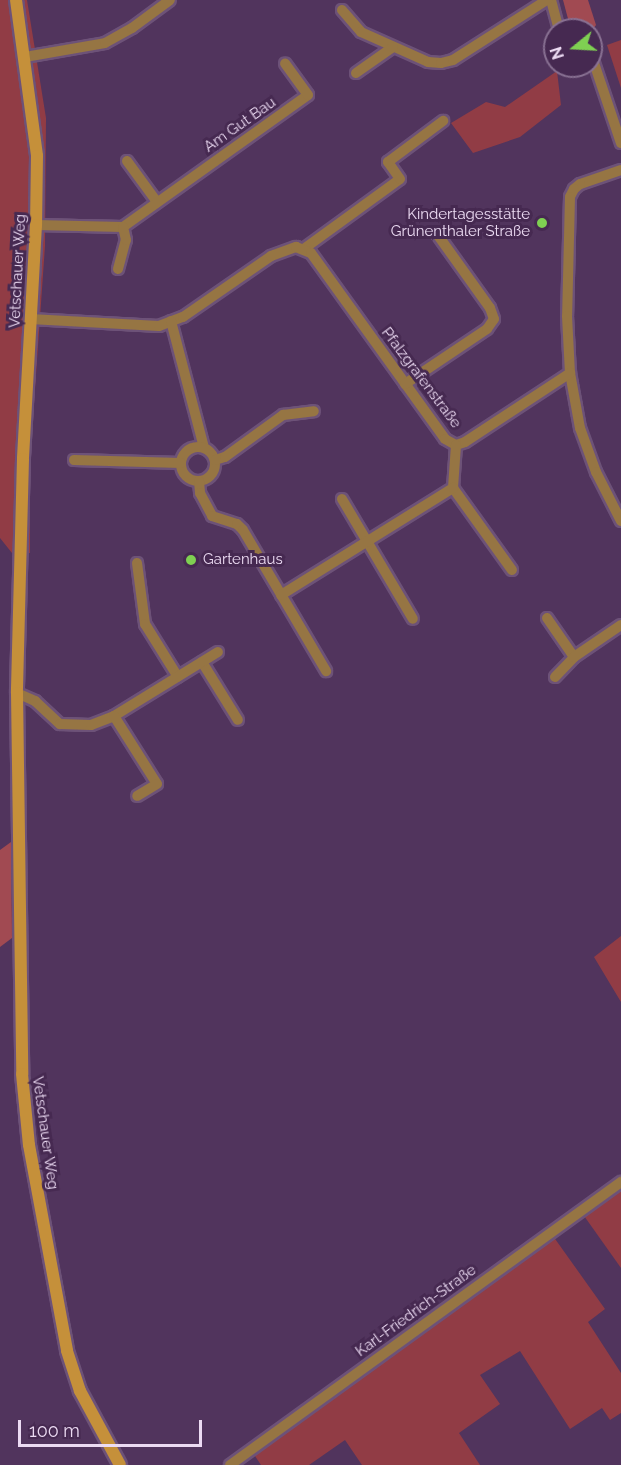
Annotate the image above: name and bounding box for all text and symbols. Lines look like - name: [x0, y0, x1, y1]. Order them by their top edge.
- north arrow: [543, 18, 603, 78]
- text: N: [546, 44, 568, 62]
- street label: Am Gut Bau: [201, 94, 279, 156]
- place label: Kindertagesstätte Grünenthaler Straße: [390, 205, 530, 240]
- street label: Vetschauer Weg: [6, 213, 30, 329]
- marker: Kindertagesstätte Grünenthaler Straße: [535, 216, 549, 230]
- street label: Pfalzgrafenstraße: [377, 324, 465, 432]
- place label: Gartenhaus: [203, 551, 283, 569]
- marker: Gartenhaus: [184, 553, 198, 567]
- street label: Vetschauer Weg: [28, 1075, 62, 1191]
- street label: Karl-Friedrich-Straße: [352, 1261, 480, 1361]
- scale bar: [21, 1408, 206, 1446]
- text: 100 m: [29, 1420, 80, 1441]

